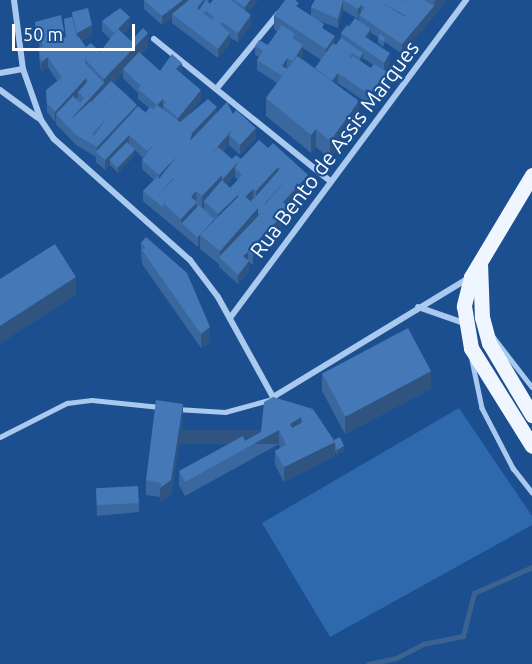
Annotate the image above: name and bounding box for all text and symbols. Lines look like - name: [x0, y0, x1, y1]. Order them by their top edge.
- scale bar: [15, 12, 138, 50]
- text: 50 m: [23, 24, 63, 44]
- street label: Rua Bento de Assis Marques: [244, 36, 424, 262]

